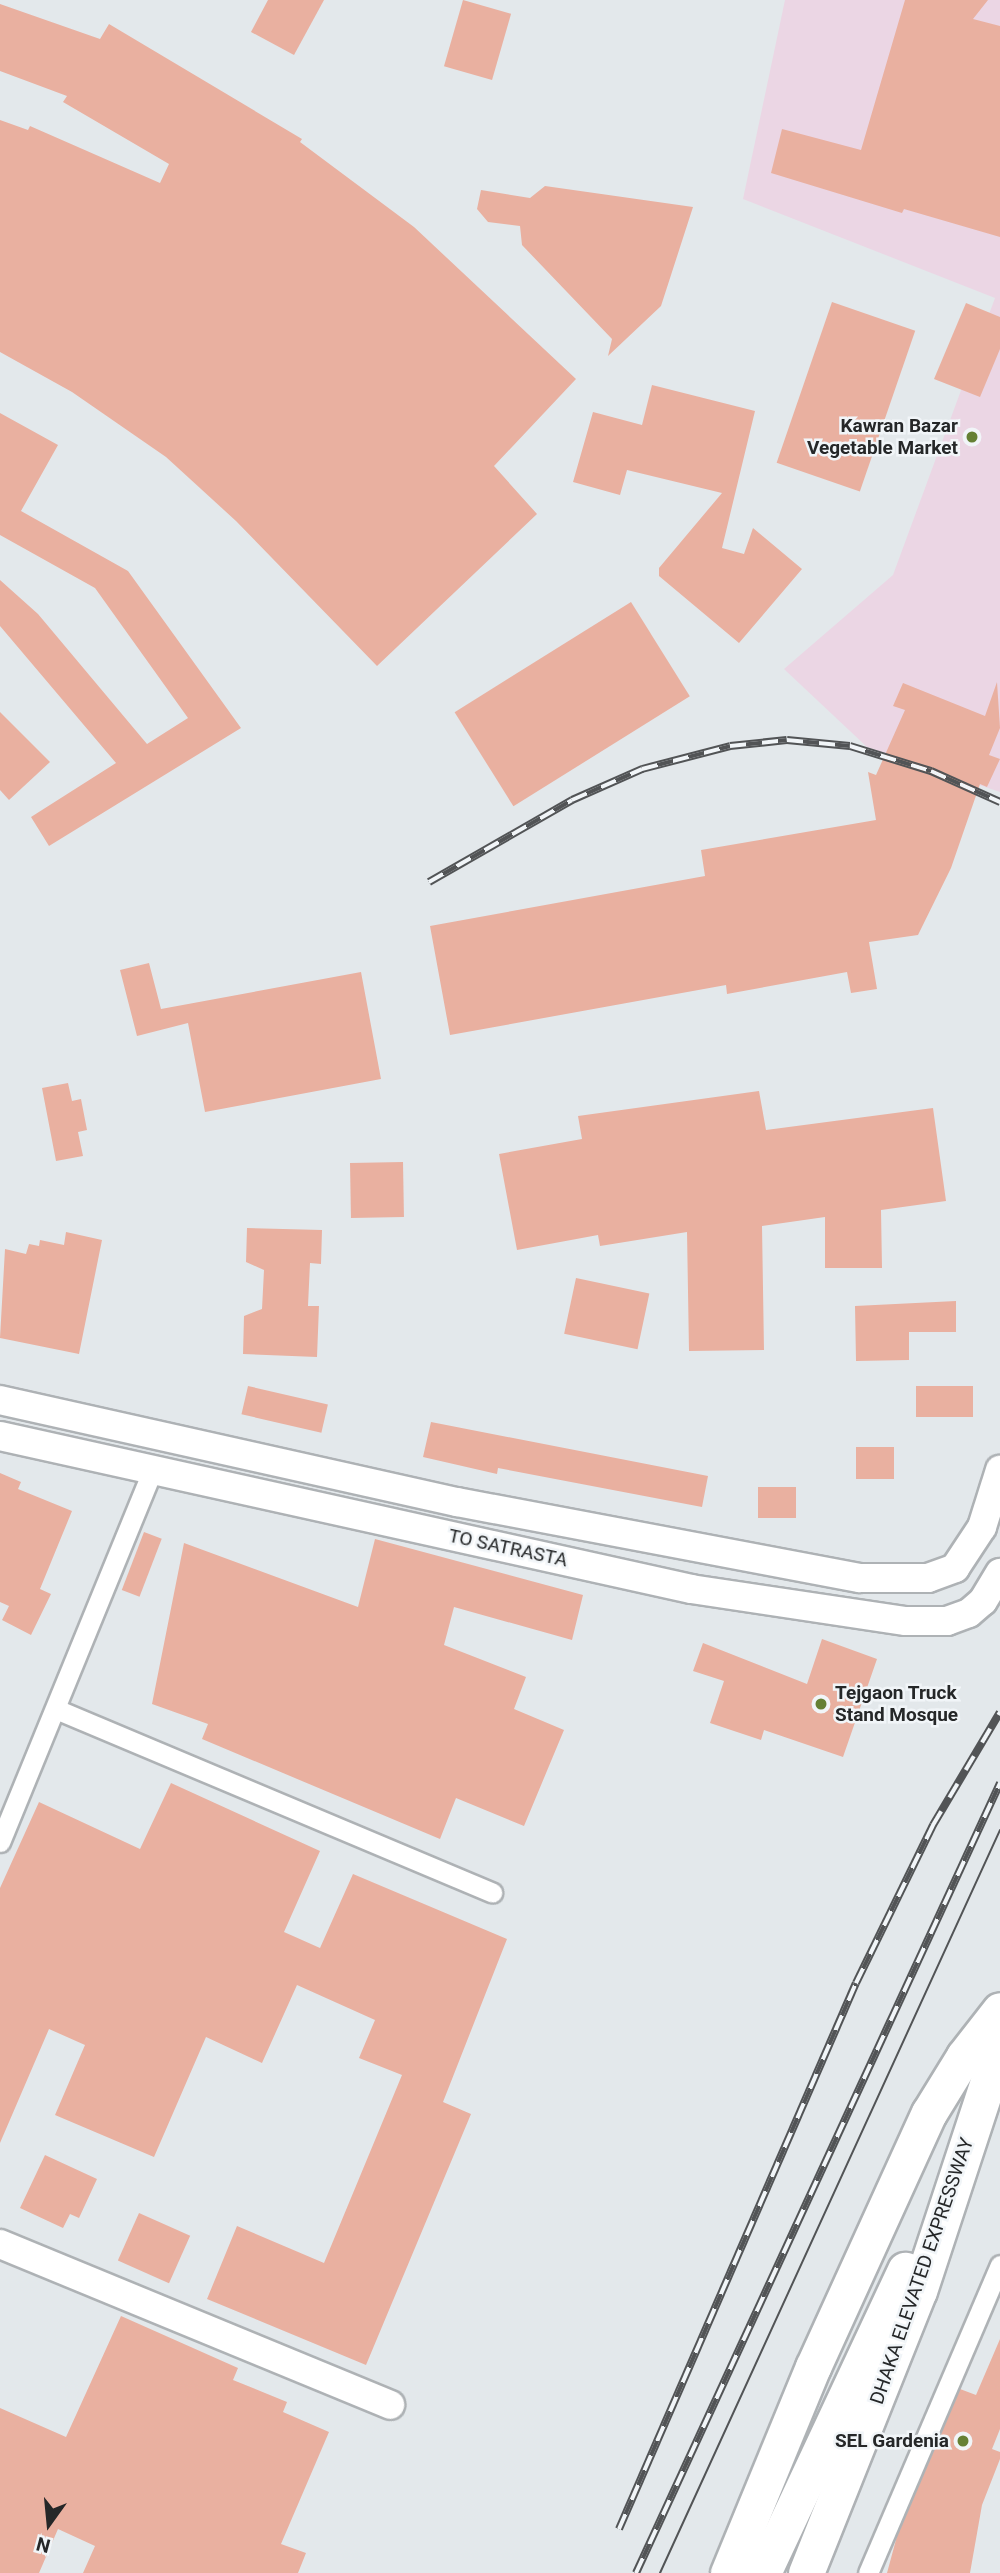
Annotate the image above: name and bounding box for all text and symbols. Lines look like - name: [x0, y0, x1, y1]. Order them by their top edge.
- place label: Kawran Bazar Vegetable Market: [807, 415, 958, 459]
- marker: Kawran Bazar Vegetable Market: [964, 429, 980, 445]
- street label: TO SATRASTA: [446, 1524, 570, 1572]
- place label: Tejgaon Truck Stand Mosque: [835, 1682, 958, 1726]
- marker: Tejgaon Truck Stand Mosque: [813, 1696, 829, 1712]
- street label: DHAKA ELEVATED EXPRESSWAY: [866, 2135, 978, 2407]
- place label: SEL Gardenia: [835, 2430, 949, 2452]
- marker: SEL Gardenia: [955, 2433, 971, 2449]
- north arrow: [14, 2489, 84, 2559]
- text: N: [34, 2532, 53, 2558]

